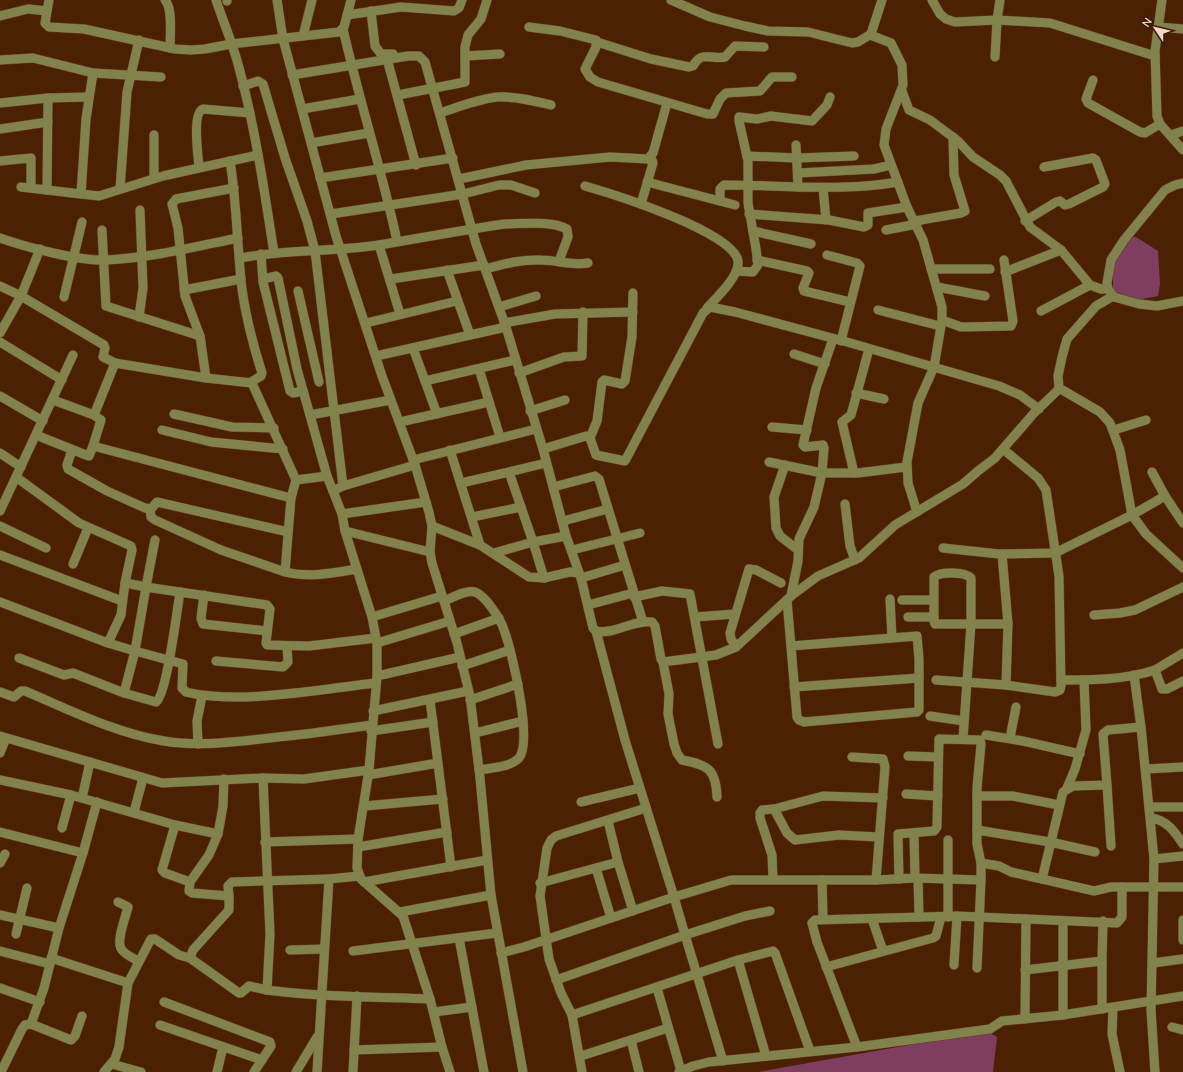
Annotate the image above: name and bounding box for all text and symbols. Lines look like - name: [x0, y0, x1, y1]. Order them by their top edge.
- north arrow: [1135, 8, 1175, 48]
- text: N: [1139, 15, 1155, 30]

